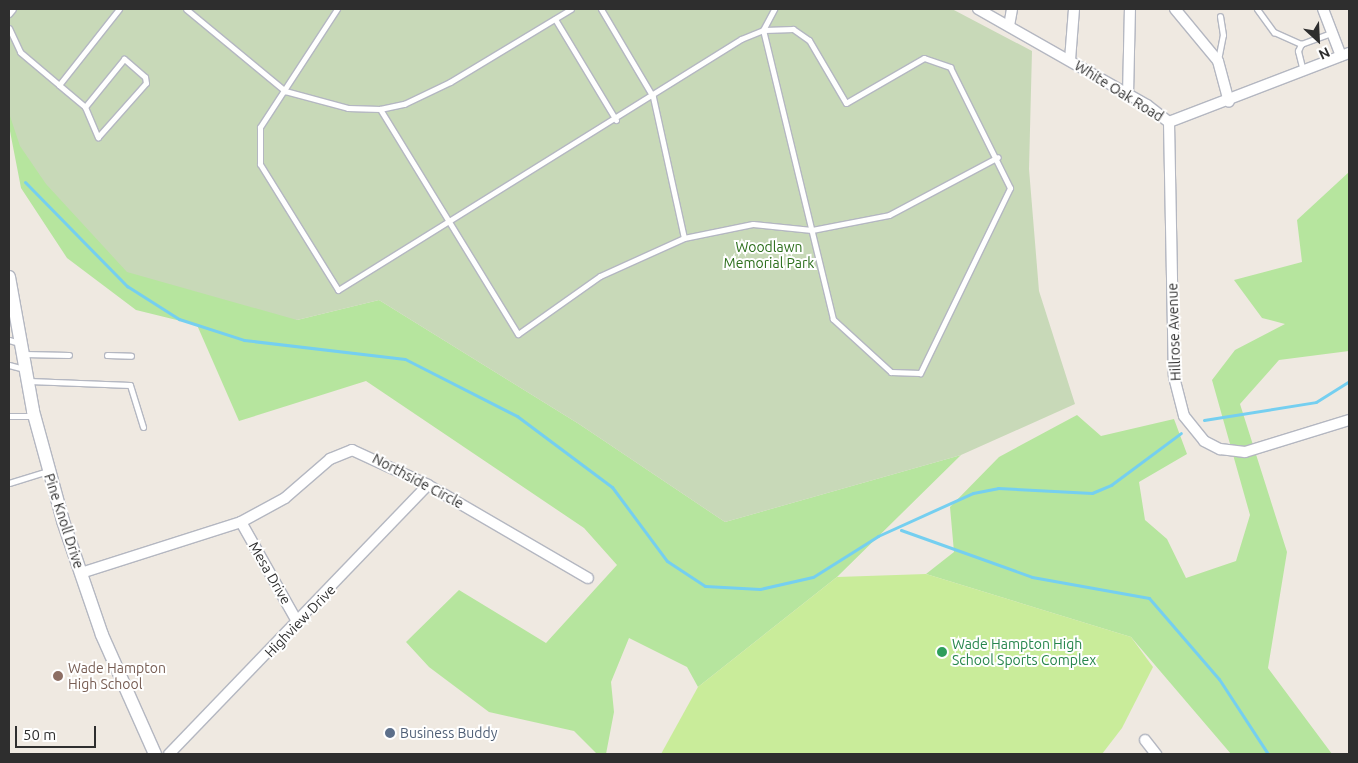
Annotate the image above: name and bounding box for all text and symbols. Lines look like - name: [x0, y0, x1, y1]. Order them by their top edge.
- north arrow: [1293, 15, 1343, 65]
- text: N: [1316, 44, 1332, 63]
- street label: White Oak Road: [1072, 57, 1166, 125]
- park label: Woodlawn Memorial Park: [724, 239, 814, 272]
- street label: Hillrose Avenue: [1164, 283, 1184, 381]
- street label: Northside Circle: [370, 450, 466, 512]
- street label: Pine Knoll Drive: [41, 471, 87, 571]
- street label: Mesa Drive: [245, 539, 295, 607]
- street label: Highview Drive: [261, 581, 339, 661]
- place label: Wade Hampton High School Sports Complex: [952, 636, 1096, 669]
- marker: Wade Hampton High School Sports Complex: [936, 646, 948, 658]
- place label: Wade Hampton High School: [68, 660, 166, 692]
- marker: Wade Hampton High School: [52, 670, 64, 682]
- scale bar: [18, 716, 99, 748]
- place label: Business Buddy: [400, 725, 497, 741]
- text: 50 m: [23, 726, 56, 743]
- marker: Business Buddy: [384, 727, 396, 739]

